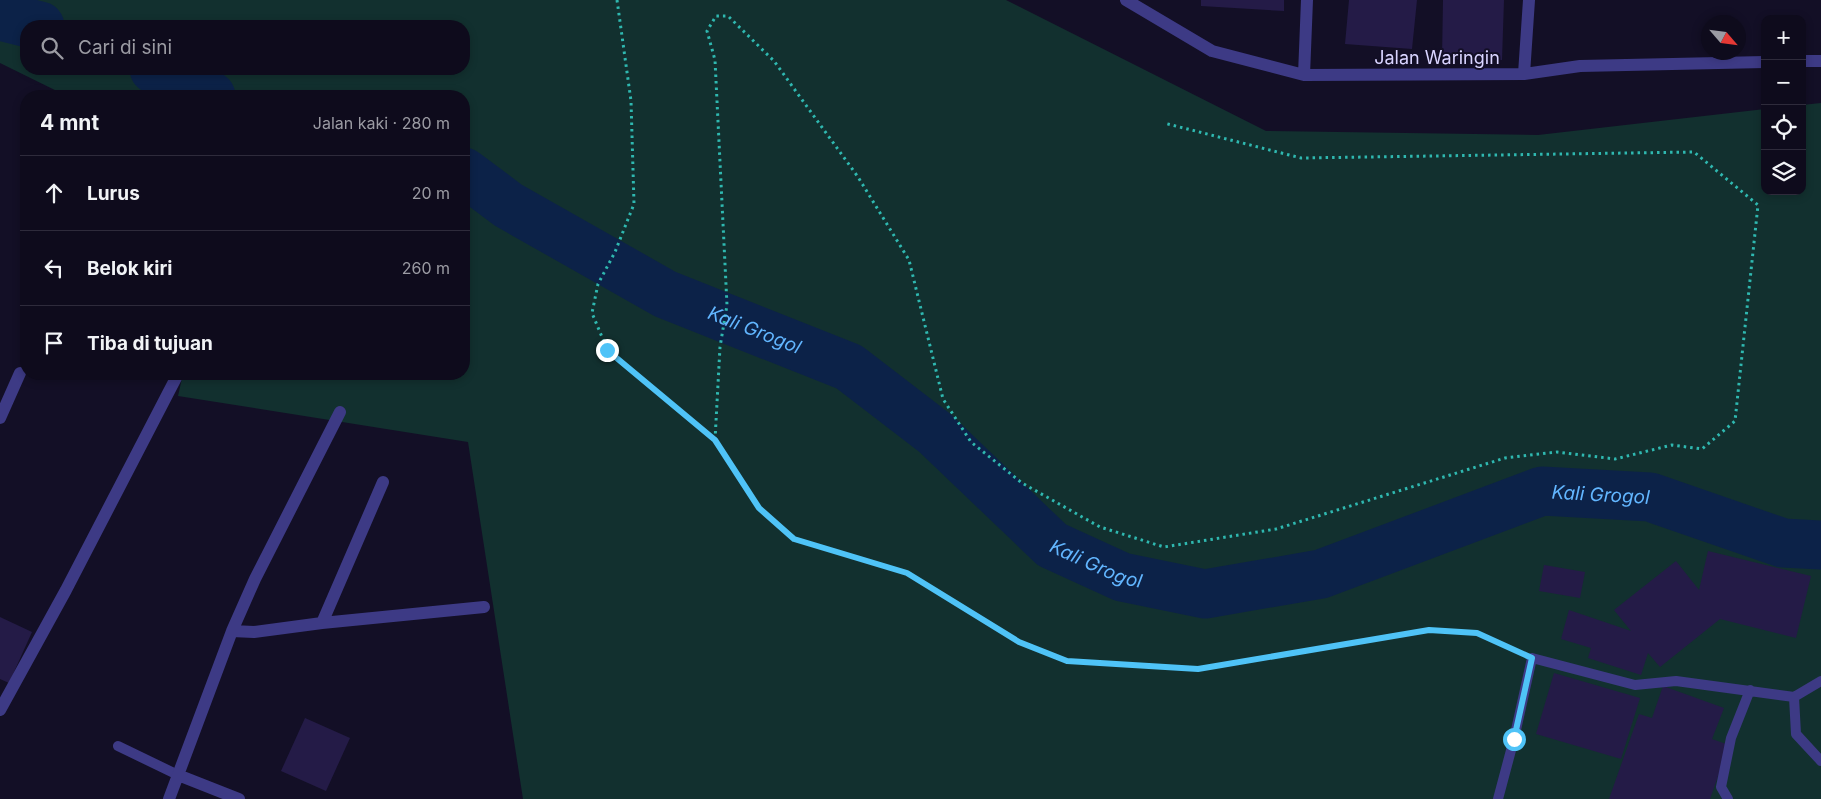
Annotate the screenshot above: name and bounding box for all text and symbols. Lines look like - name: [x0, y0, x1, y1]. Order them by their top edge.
- north arrow: [1701, 15, 1746, 60]
- map controls: [1761, 15, 1806, 195]
- button: +: [1761, 15, 1806, 60]
- search box: [20, 20, 470, 75]
- icon: search: [38, 34, 66, 62]
- text: Cari di sini: [78, 36, 172, 59]
- street label: Jalan Waringin: [1374, 47, 1500, 68]
- button: −: [1761, 60, 1806, 105]
- button: locate: [1761, 105, 1806, 150]
- text: 4 mnt: [40, 110, 99, 135]
- text: Jalan kaki · 280 m: [313, 113, 450, 133]
- button: layers: [1761, 150, 1806, 195]
- icon: ahead: [40, 179, 68, 207]
- text: Lurus: [87, 182, 140, 205]
- text: 20 m: [412, 183, 450, 203]
- icon: left: [40, 254, 68, 282]
- text: Belok kiri: [87, 257, 172, 280]
- text: 260 m: [402, 258, 450, 278]
- water label: Kali Grogol: [705, 301, 805, 359]
- icon: arrive: [40, 329, 68, 357]
- text: Tiba di tujuan: [87, 332, 213, 355]
- route end: [596, 339, 619, 362]
- water label: Kali Grogol: [1551, 480, 1651, 508]
- water label: Kali Grogol: [1046, 534, 1145, 592]
- route start: [1503, 728, 1526, 751]

